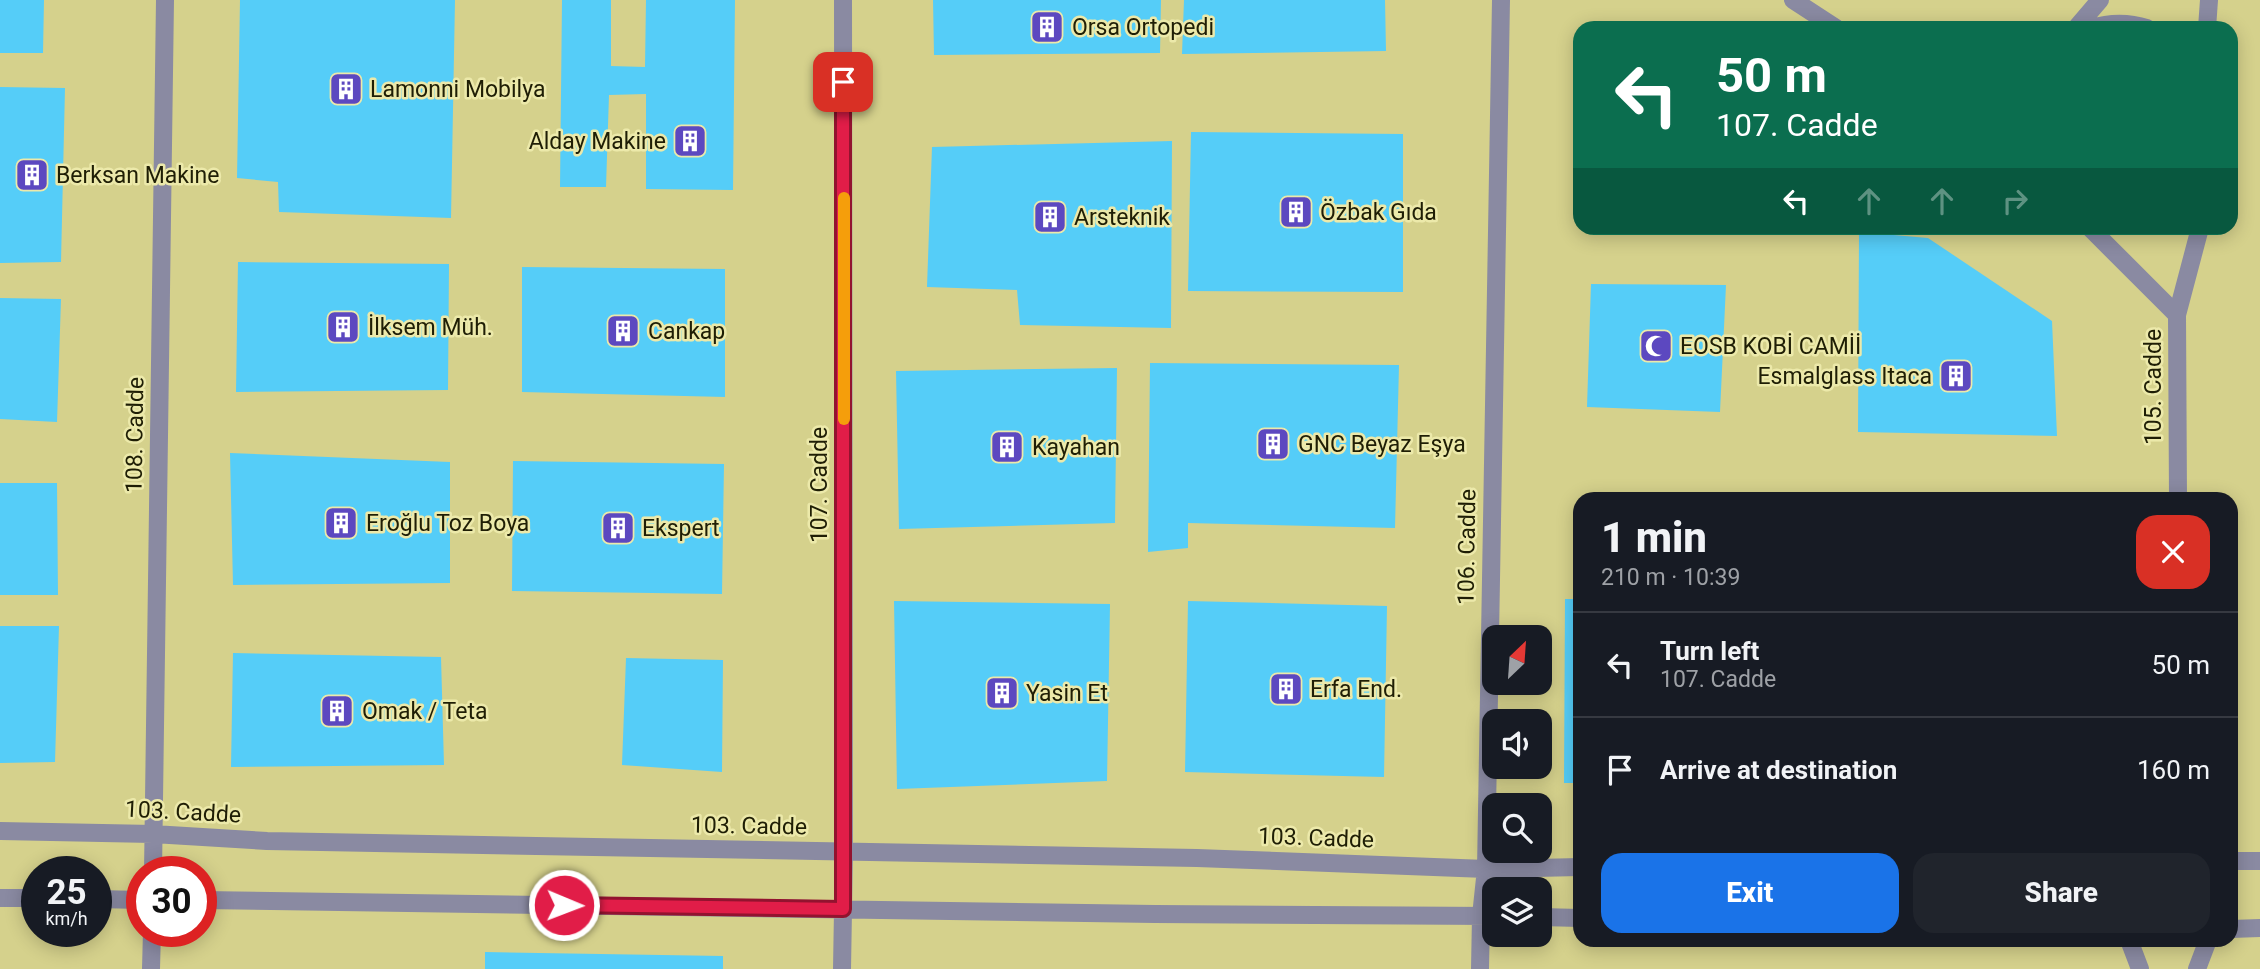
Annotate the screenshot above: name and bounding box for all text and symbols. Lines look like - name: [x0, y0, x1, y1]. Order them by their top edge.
- building icon: Orsa Ortopedi: [1028, 8, 1066, 46]
- place label: Orsa Ortopedi: [1072, 14, 1214, 41]
- text: 50 m: [1716, 47, 1827, 104]
- icon: left: [1601, 49, 1692, 140]
- pin: [813, 52, 873, 112]
- icon: arrive: [824, 63, 862, 101]
- building icon: Lamonni Mobilya: [327, 70, 365, 108]
- place label: Lamonni Mobilya: [370, 76, 545, 103]
- text: 107. Cadde: [1716, 106, 1878, 144]
- building icon: Alday Makine: [671, 122, 709, 160]
- place label: Alday Makine: [529, 128, 666, 155]
- building icon: Berksan Makine: [13, 156, 51, 194]
- place label: Berksan Makine: [56, 162, 220, 189]
- icon: left: [1777, 182, 1815, 220]
- icon: ahead: [1850, 182, 1888, 220]
- icon: ahead: [1923, 182, 1961, 220]
- icon: right: [1996, 182, 2034, 220]
- building icon: Özbak Gıda: [1277, 193, 1315, 231]
- building icon: Arsteknik: [1031, 198, 1069, 236]
- place label: Özbak Gıda: [1320, 198, 1437, 226]
- place label: Arsteknik: [1074, 204, 1170, 231]
- building icon: İlksem Müh.: [324, 308, 362, 346]
- building icon: Cankap: [604, 312, 642, 350]
- place label: İlksem Müh.: [368, 314, 493, 341]
- place label: Cankap: [648, 318, 725, 345]
- mosque icon: EOSB KOBİ CAMİİ: [1637, 327, 1675, 365]
- street label: 105. Cadde: [2140, 329, 2167, 445]
- place label: EOSB KOBİ CAMİİ: [1680, 333, 1861, 360]
- building icon: Esmalglass Itaca: [1937, 357, 1975, 395]
- place label: Esmalglass Itaca: [1757, 363, 1932, 390]
- street label: 108. Cadde: [120, 377, 150, 493]
- building icon: GNC Beyaz Eşya: [1254, 425, 1292, 463]
- street label: 107. Cadde: [806, 427, 833, 543]
- building icon: Kayahan: [988, 428, 1026, 466]
- place label: GNC Beyaz Eşya: [1298, 431, 1466, 458]
- place label: Kayahan: [1032, 434, 1120, 461]
- street label: 106. Cadde: [1452, 489, 1482, 605]
- building icon: Eroğlu Toz Boya: [322, 504, 360, 542]
- building icon: Ekspert: [599, 509, 637, 547]
- place label: Eroğlu Toz Boya: [366, 510, 529, 537]
- text: 1 min: [1601, 513, 1707, 562]
- place label: Ekspert: [642, 515, 720, 542]
- button: close: [2136, 515, 2210, 589]
- text: 210 m · 10:39: [1601, 564, 1740, 591]
- north arrow: [1482, 625, 1552, 695]
- map controls: [1482, 625, 1552, 947]
- text: Turn left: [1660, 636, 1759, 666]
- icon: left: [1601, 646, 1639, 684]
- text: 50 m: [2152, 650, 2210, 680]
- text: 107. Cadde: [1660, 666, 1776, 693]
- building icon: Erfa End.: [1267, 670, 1305, 708]
- building icon: Yasin Et: [983, 674, 1021, 712]
- place label: Erfa End.: [1310, 676, 1402, 703]
- place label: Yasin Et: [1026, 680, 1108, 707]
- building icon: Omak / Teta: [318, 692, 356, 730]
- place label: Omak / Teta: [362, 698, 487, 725]
- button: sound: [1482, 709, 1552, 779]
- icon: arrive: [1601, 751, 1639, 789]
- text: Arrive at destination: [1660, 755, 1897, 785]
- text: 160 m: [2137, 755, 2210, 785]
- button: search: [1482, 793, 1552, 863]
- street label: 103. Cadde: [124, 795, 242, 829]
- street label: 103. Cadde: [691, 811, 807, 841]
- street label: 103. Cadde: [1257, 822, 1375, 854]
- button: Exit: [1601, 853, 1899, 933]
- button: Share: [1913, 853, 2210, 933]
- speed limit sign: 30: [126, 856, 217, 947]
- position arrow: [527, 868, 601, 942]
- text: 25: [46, 872, 87, 913]
- button: layers: [1482, 877, 1552, 947]
- text: km/h: [45, 908, 88, 929]

